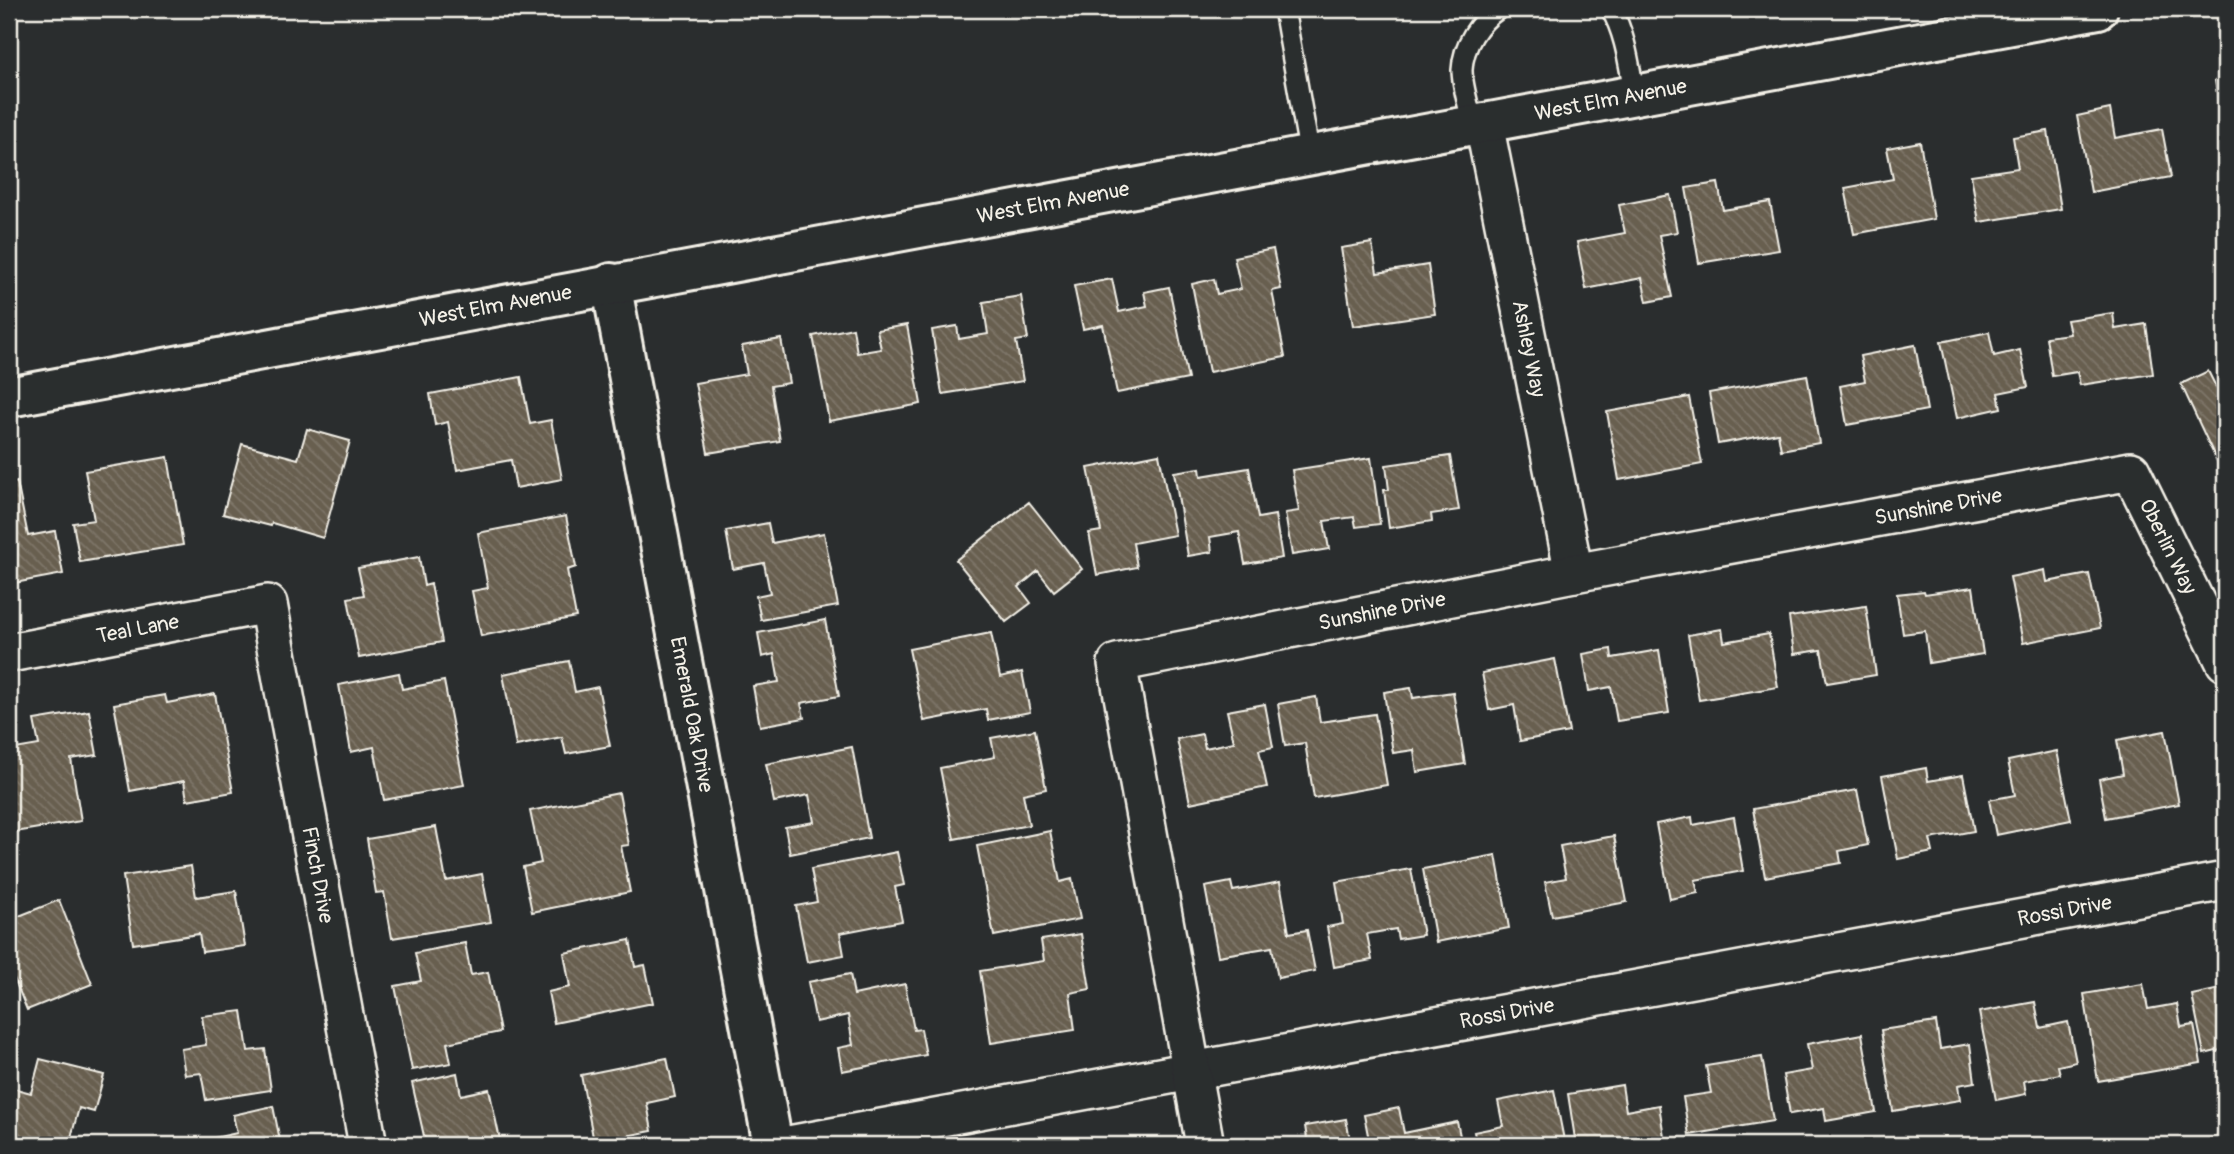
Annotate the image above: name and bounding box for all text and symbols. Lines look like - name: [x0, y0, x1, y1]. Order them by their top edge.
- street label: West Elm Avenue: [1532, 72, 1690, 127]
- street label: West Elm Avenue: [975, 175, 1132, 230]
- street label: West Elm Avenue: [417, 278, 575, 333]
- street label: Ashley Way: [1506, 298, 1552, 399]
- street label: Sunshine Drive: [1872, 481, 2005, 531]
- street label: Oberlin Way: [2133, 494, 2203, 599]
- street label: Sunshine Drive: [1316, 585, 1448, 637]
- street label: Teal Lane: [94, 608, 182, 650]
- street label: Emerald Oak Drive: [664, 634, 720, 795]
- street label: Finch Drive: [296, 824, 340, 926]
- street label: Rossi Drive: [2015, 888, 2115, 932]
- street label: Rossi Drive: [1458, 991, 1557, 1035]

